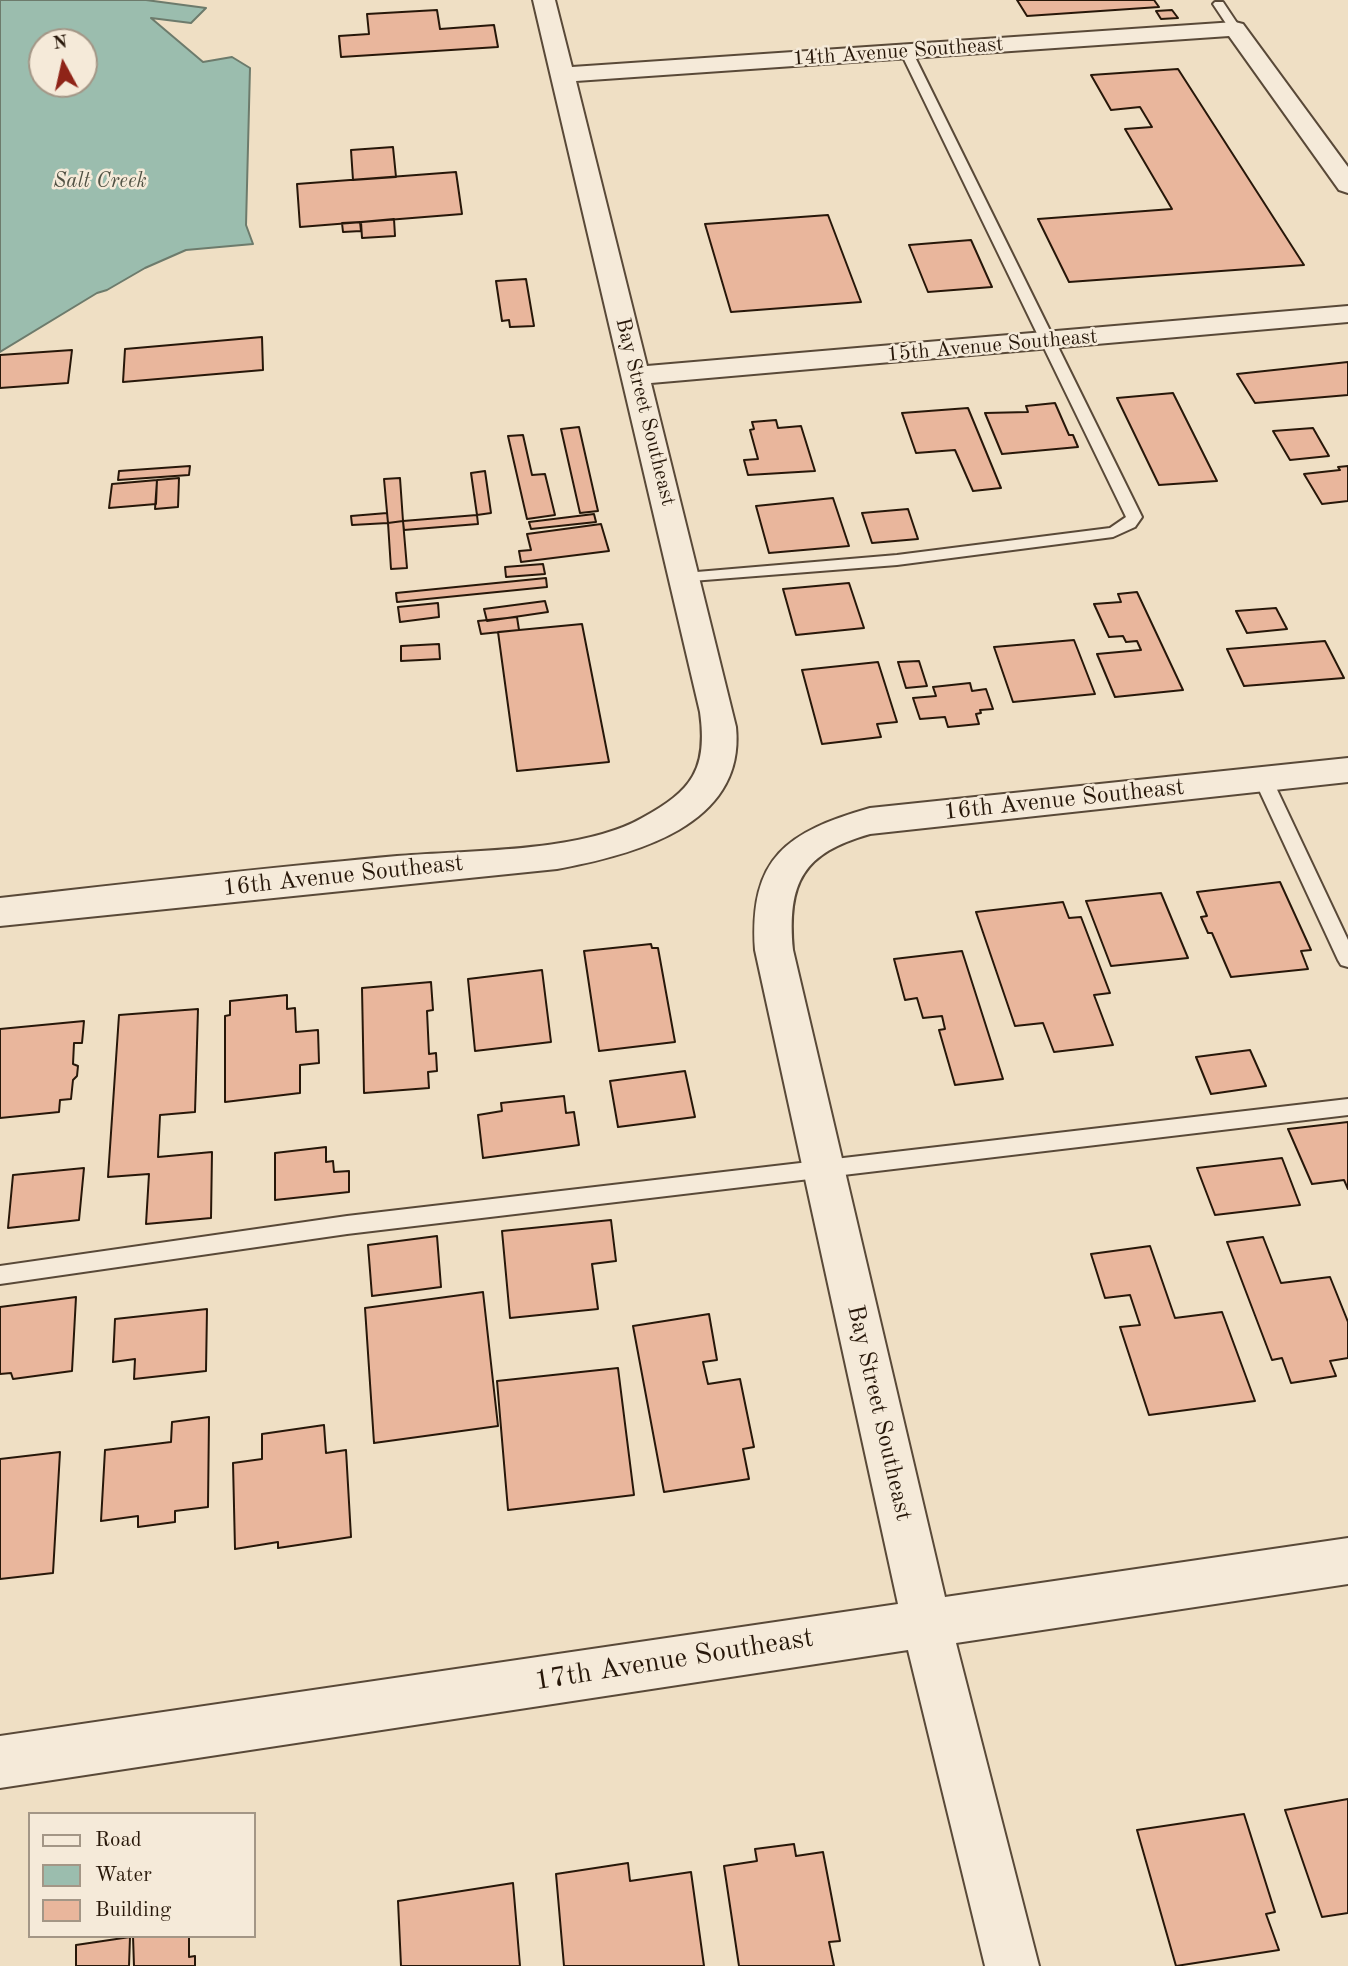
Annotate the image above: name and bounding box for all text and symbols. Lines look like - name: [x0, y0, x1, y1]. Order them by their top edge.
- north arrow: [28, 28, 98, 98]
- street label: 14th Avenue Southeast: [792, 32, 1004, 72]
- text: N: [52, 33, 69, 54]
- water label: Salt Creek: [53, 168, 147, 194]
- street label: Bay Street Southeast: [609, 315, 681, 509]
- street label: 15th Avenue Southeast: [886, 324, 1098, 368]
- street label: 16th Avenue Southeast: [942, 773, 1186, 827]
- street label: 16th Avenue Southeast: [221, 849, 465, 903]
- street label: Bay Street Southeast: [840, 1302, 918, 1524]
- street label: 17th Avenue Southeast: [532, 1621, 816, 1699]
- legend: [28, 1812, 256, 1938]
- text: Road: [95, 1830, 142, 1851]
- text: Water: [95, 1865, 152, 1886]
- text: Building: [95, 1900, 171, 1921]

